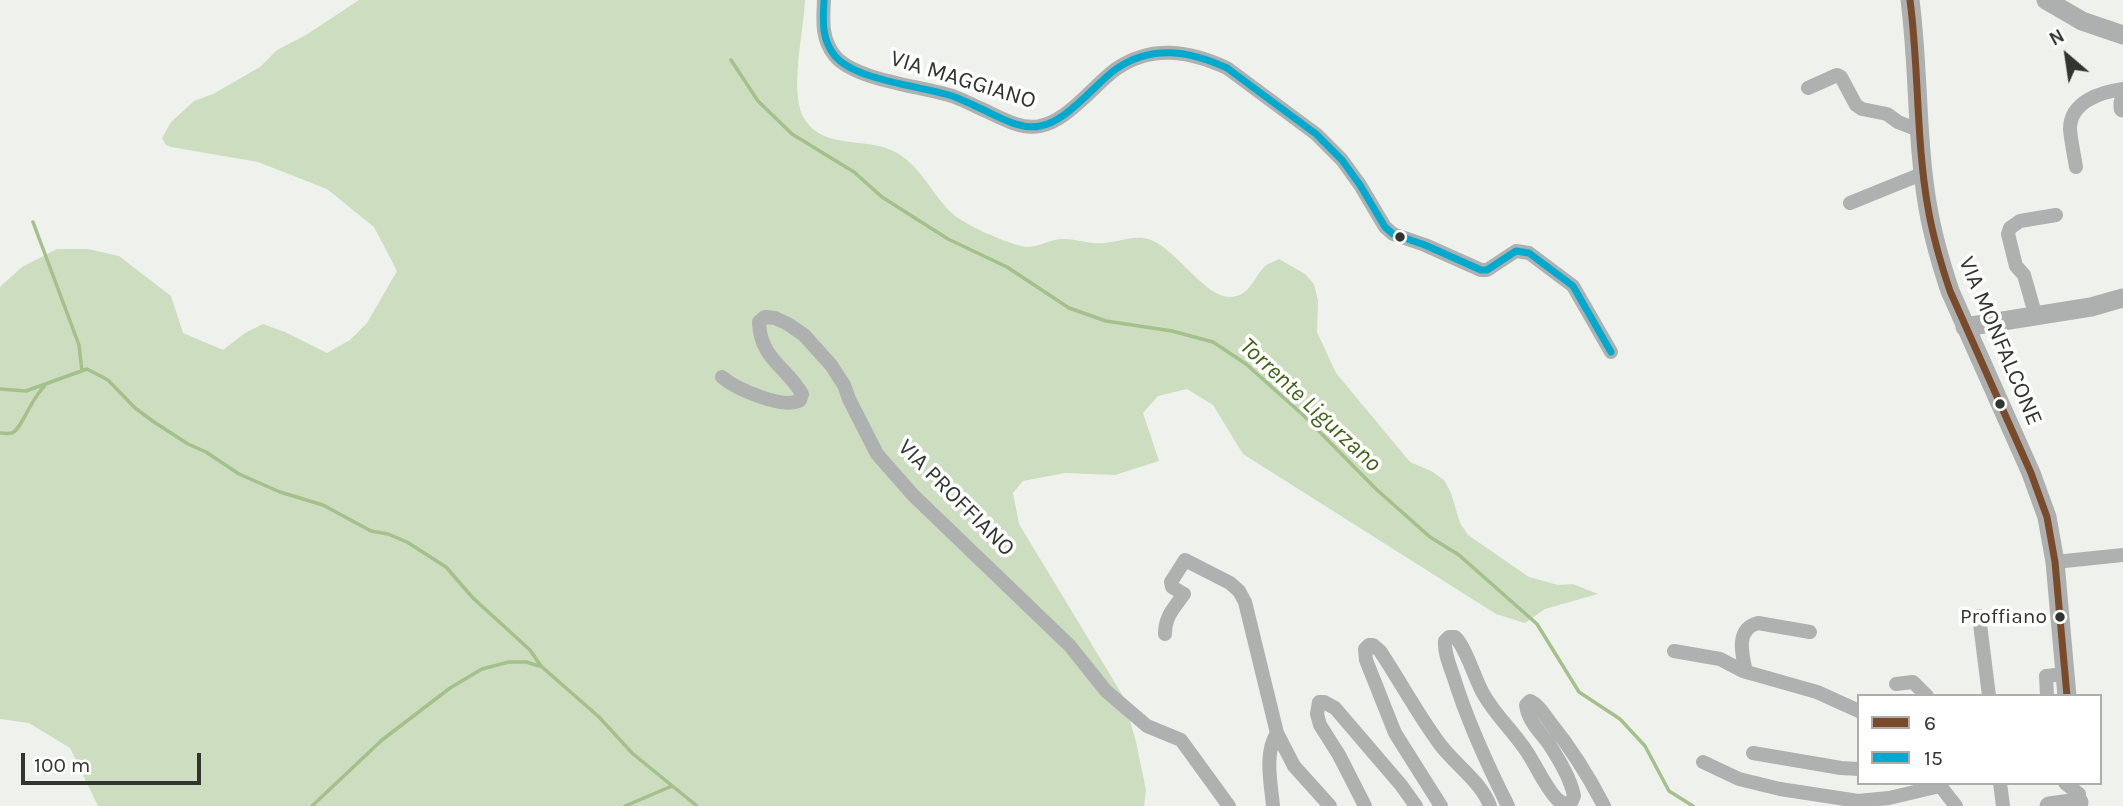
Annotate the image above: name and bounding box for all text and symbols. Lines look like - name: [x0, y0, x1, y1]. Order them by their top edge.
- north arrow: [2032, 21, 2102, 91]
- text: N: [2046, 25, 2068, 51]
- street label: VIA MAGGIANO: [887, 45, 1039, 115]
- unlabelled marker: [1393, 230, 1407, 244]
- street label: VIA MONFALCONE: [1952, 253, 2048, 429]
- water label: Torrente Ligurzano: [1233, 332, 1387, 478]
- unlabelled marker: [1993, 397, 2007, 411]
- street label: VIA PROFFIANO: [892, 434, 1020, 562]
- place label: Proffiano: [1960, 604, 2047, 630]
- marker: Proffiano: [2053, 610, 2067, 624]
- legend: [1857, 694, 2102, 785]
- text: 6: [1924, 711, 1936, 735]
- scale bar: [24, 740, 205, 784]
- text: 15: [1924, 746, 1943, 770]
- text: 100 m: [34, 753, 91, 777]

